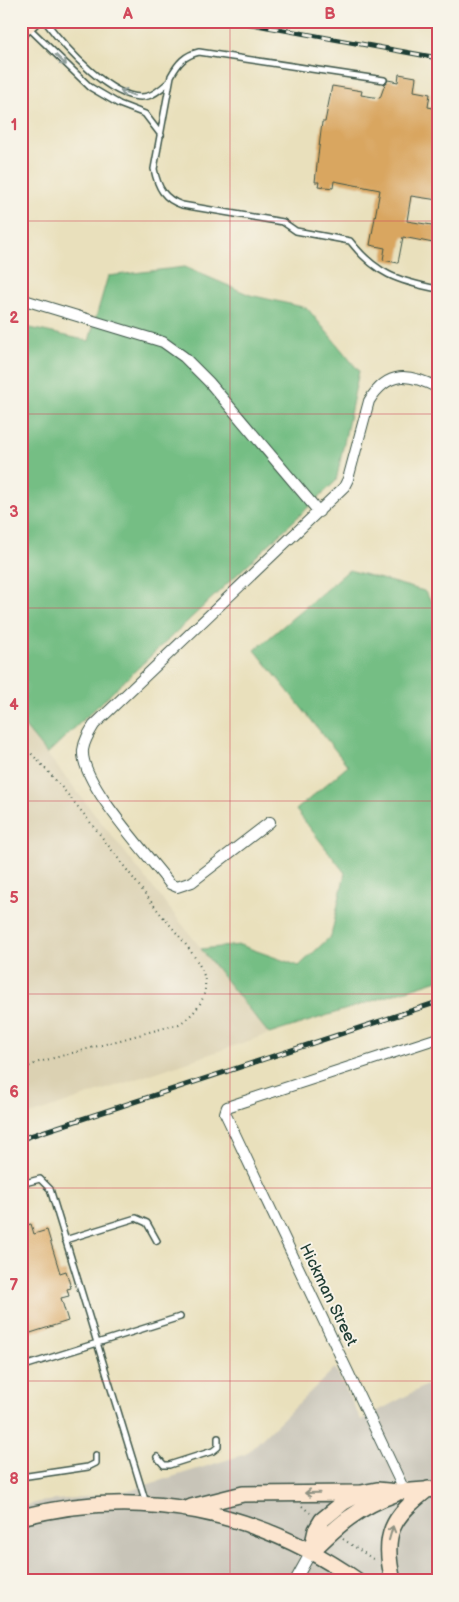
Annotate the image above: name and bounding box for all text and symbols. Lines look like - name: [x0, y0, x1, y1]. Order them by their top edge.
- text: A: [122, 5, 133, 24]
- text: B: [324, 5, 336, 24]
- one-way arrow: [55, 54, 68, 66]
- one-way arrow: [120, 88, 135, 97]
- text: 1: [11, 116, 17, 135]
- text: 2: [9, 309, 19, 328]
- text: 3: [9, 503, 19, 522]
- text: 4: [9, 696, 19, 715]
- text: 5: [9, 889, 19, 908]
- text: 6: [9, 1083, 19, 1102]
- street label: Hickman Street: [295, 1241, 361, 1349]
- text: 7: [10, 1276, 19, 1295]
- text: 8: [9, 1470, 19, 1489]
- one-way arrow: [304, 1488, 320, 1498]
- one-way arrow: [386, 1525, 396, 1541]

